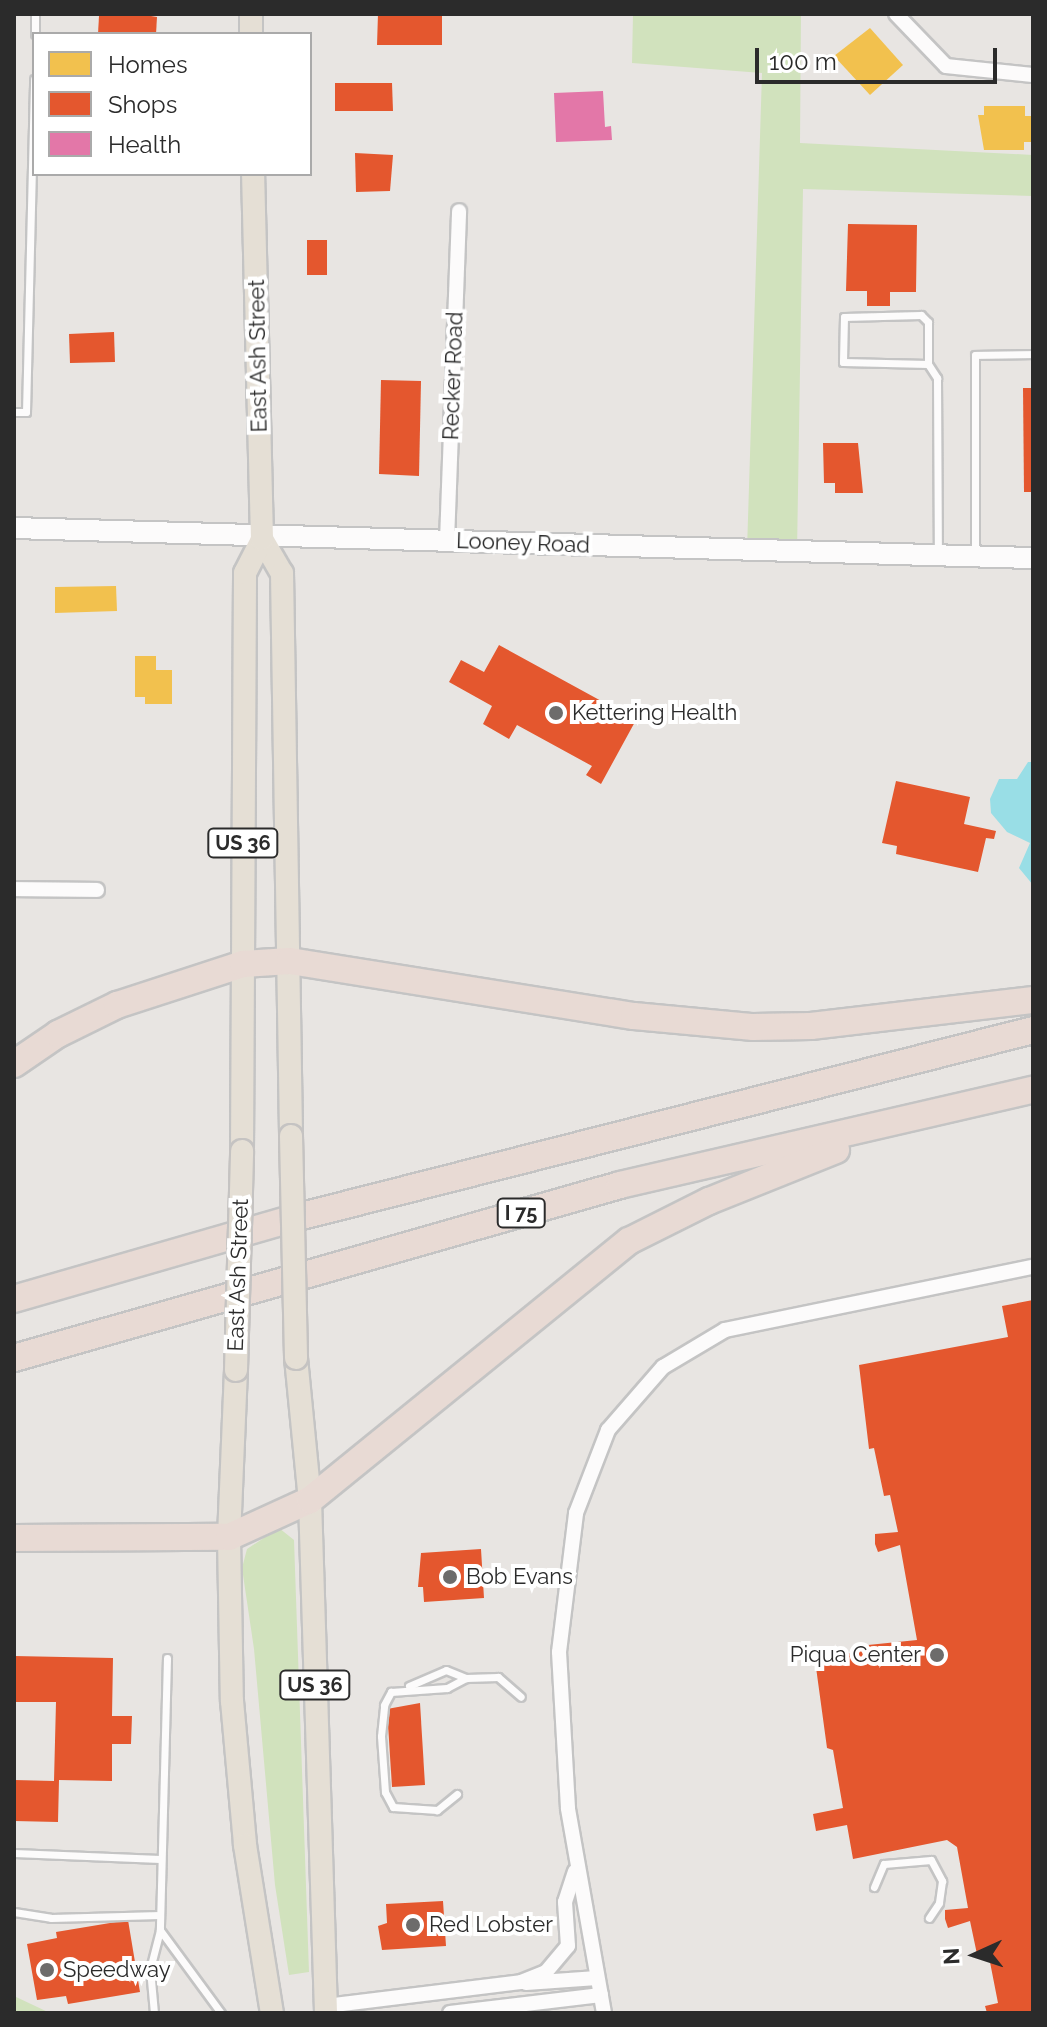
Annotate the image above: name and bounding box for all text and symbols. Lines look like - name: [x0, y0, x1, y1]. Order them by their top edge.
- legend: [32, 32, 312, 176]
- scale bar: [759, 32, 1001, 82]
- text: 100 m: [769, 47, 837, 76]
- text: Homes: [108, 50, 188, 79]
- text: Shops: [108, 90, 177, 119]
- text: Health: [108, 130, 181, 159]
- street label: East Ash Street: [243, 279, 273, 433]
- street label: Recker Road: [438, 311, 468, 441]
- street label: Looney Road: [455, 527, 591, 559]
- place label: Kettering Health: [572, 700, 737, 726]
- marker: Kettering Health: [547, 704, 565, 722]
- road number: US 36: [207, 827, 279, 859]
- road number: I 75: [495, 1197, 547, 1229]
- street label: East Ash Street: [222, 1198, 254, 1352]
- place label: Bob Evans: [466, 1564, 573, 1590]
- marker: Bob Evans: [441, 1568, 459, 1586]
- place label: Piqua Center: [790, 1642, 921, 1668]
- marker: Piqua Center: [928, 1646, 946, 1664]
- road number: US 36: [279, 1669, 351, 1701]
- place label: Red Lobster: [429, 1912, 553, 1938]
- north arrow: [935, 1915, 1015, 1995]
- marker: Red Lobster: [404, 1916, 422, 1934]
- text: N: [938, 1947, 964, 1965]
- place label: Speedway: [63, 1957, 171, 1983]
- marker: Speedway: [38, 1961, 56, 1979]

